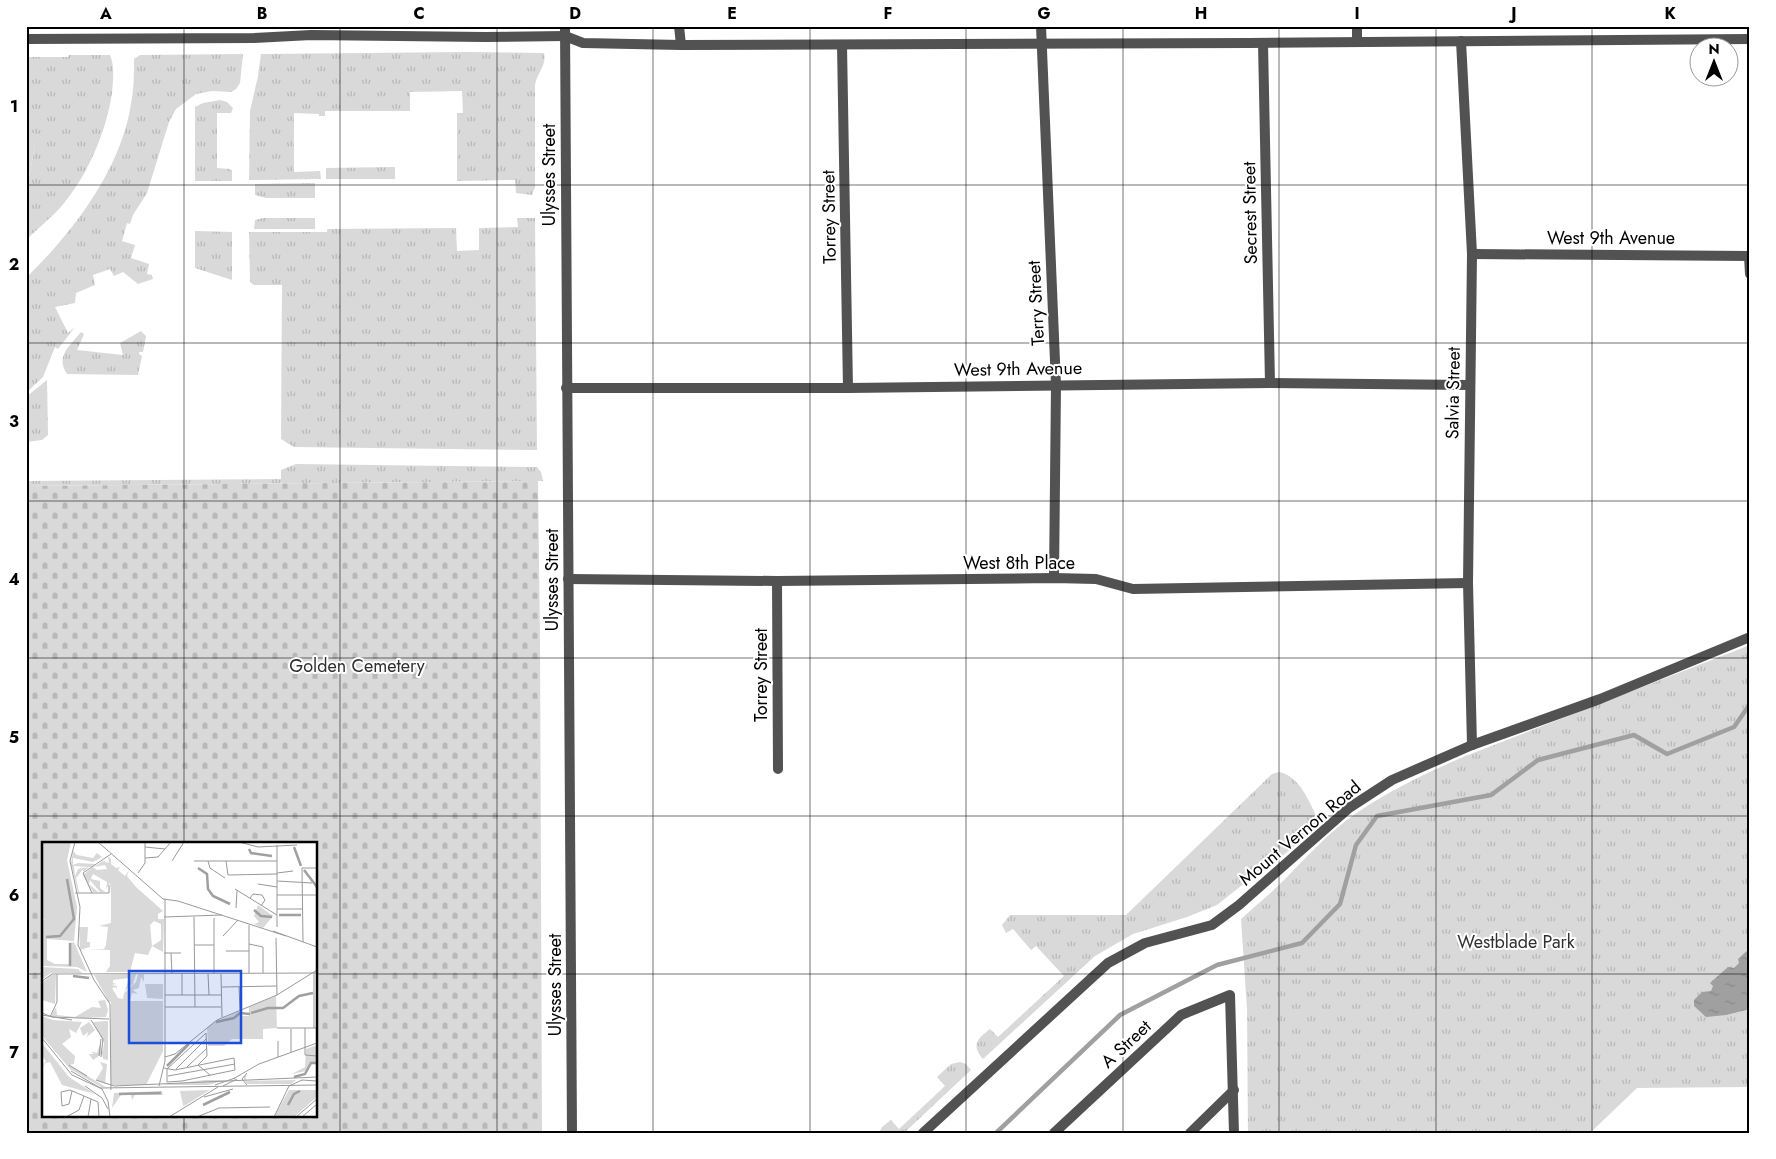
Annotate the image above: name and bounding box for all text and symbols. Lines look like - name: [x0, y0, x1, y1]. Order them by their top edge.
- text: A: [99, 2, 112, 25]
- text: B: [257, 2, 267, 25]
- text: C: [413, 2, 425, 25]
- text: D: [569, 2, 581, 25]
- text: E: [727, 2, 737, 25]
- text: F: [884, 2, 892, 25]
- text: G: [1037, 2, 1051, 25]
- text: H: [1195, 2, 1207, 25]
- text: I: [1354, 2, 1360, 25]
- text: J: [1508, 2, 1517, 25]
- text: K: [1664, 2, 1676, 25]
- north arrow: [1688, 38, 1738, 88]
- text: N: [1708, 39, 1720, 59]
- text: 1: [10, 95, 18, 118]
- street label: Ulysses Street: [536, 123, 562, 226]
- street label: Secrest Street: [1236, 161, 1264, 265]
- street label: Torrey Street: [815, 169, 843, 264]
- street label: West 9th Avenue: [1547, 225, 1675, 251]
- text: 2: [9, 253, 19, 276]
- street label: Terry Street: [1021, 259, 1051, 346]
- street label: Salvia Street: [1439, 346, 1467, 439]
- street label: West 9th Avenue: [954, 355, 1082, 383]
- text: 3: [9, 410, 19, 433]
- street label: Ulysses Street: [539, 528, 565, 631]
- street label: West 8th Place: [963, 550, 1075, 576]
- text: 4: [8, 568, 20, 591]
- street label: Torrey Street: [748, 627, 774, 722]
- park label: Golden Cemetery: [289, 653, 425, 679]
- text: 5: [9, 726, 19, 749]
- street label: Mount Vernon Road: [1233, 774, 1367, 892]
- inset map: [42, 842, 318, 1116]
- text: 6: [9, 884, 19, 907]
- park label: Westblade Park: [1457, 929, 1575, 955]
- street label: Ulysses Street: [542, 933, 568, 1036]
- street label: A Street: [1095, 1013, 1157, 1074]
- text: 7: [9, 1041, 19, 1064]

